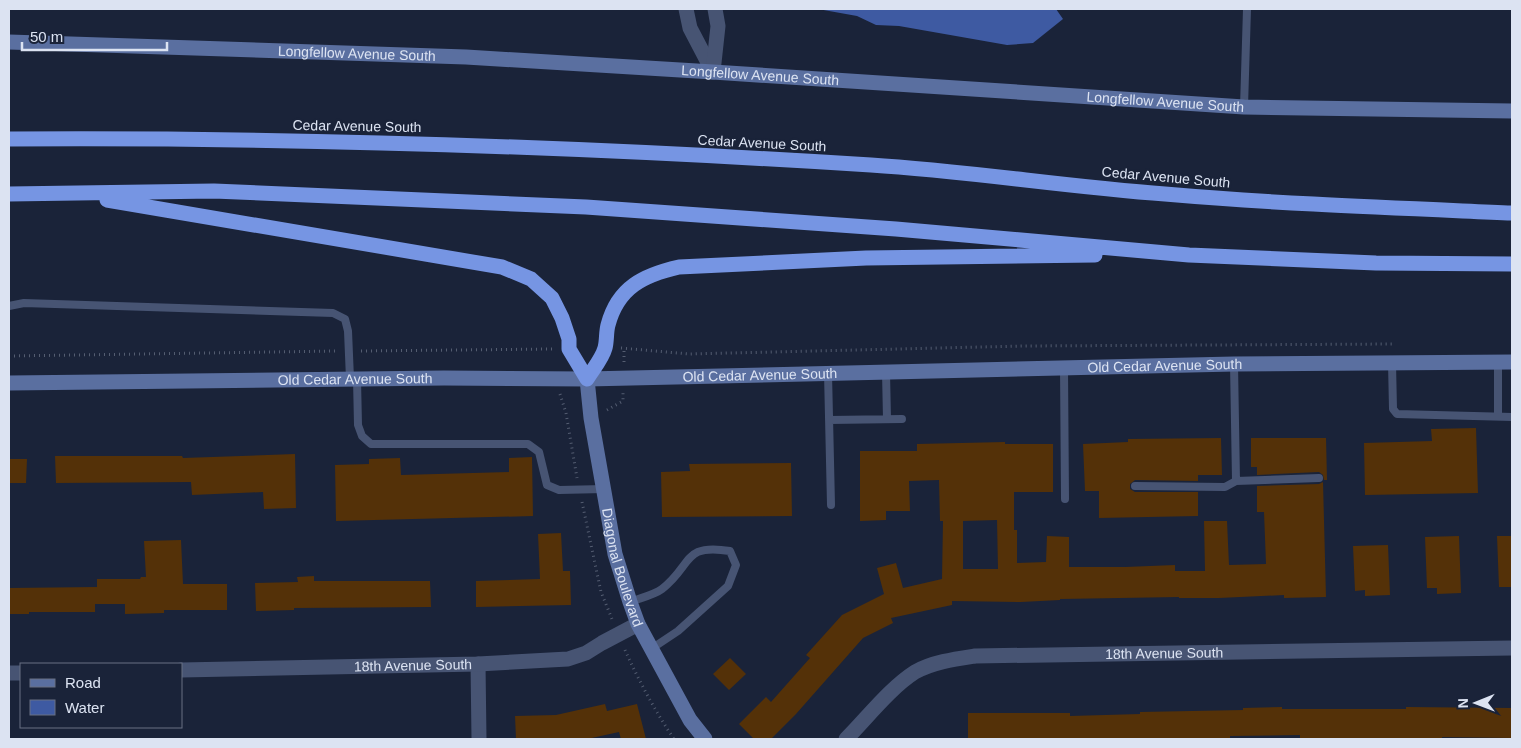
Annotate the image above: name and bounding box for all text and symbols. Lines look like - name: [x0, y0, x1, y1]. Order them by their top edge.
- scale bar: [22, 20, 168, 52]
- text: 50 m: [30, 28, 63, 45]
- street label: Longfellow Avenue South: [278, 43, 436, 64]
- street label: Longfellow Avenue South: [681, 62, 840, 88]
- street label: Longfellow Avenue South: [1086, 89, 1245, 115]
- street label: Cedar Avenue South: [292, 117, 422, 135]
- street label: Cedar Avenue South: [697, 132, 827, 154]
- street label: Cedar Avenue South: [1101, 163, 1231, 191]
- street label: Old Cedar Avenue South: [1087, 356, 1242, 375]
- street label: Old Cedar Avenue South: [682, 365, 837, 385]
- street label: Old Cedar Avenue South: [277, 370, 432, 388]
- street label: Diagonal Boulevard: [599, 507, 646, 629]
- street label: 18th Avenue South: [1105, 644, 1223, 662]
- street label: 18th Avenue South: [354, 656, 472, 675]
- legend: [20, 663, 182, 728]
- text: Road: [65, 674, 101, 691]
- north arrow: [1451, 678, 1501, 728]
- text: N: [1455, 698, 1471, 708]
- text: Water: [65, 699, 104, 716]

